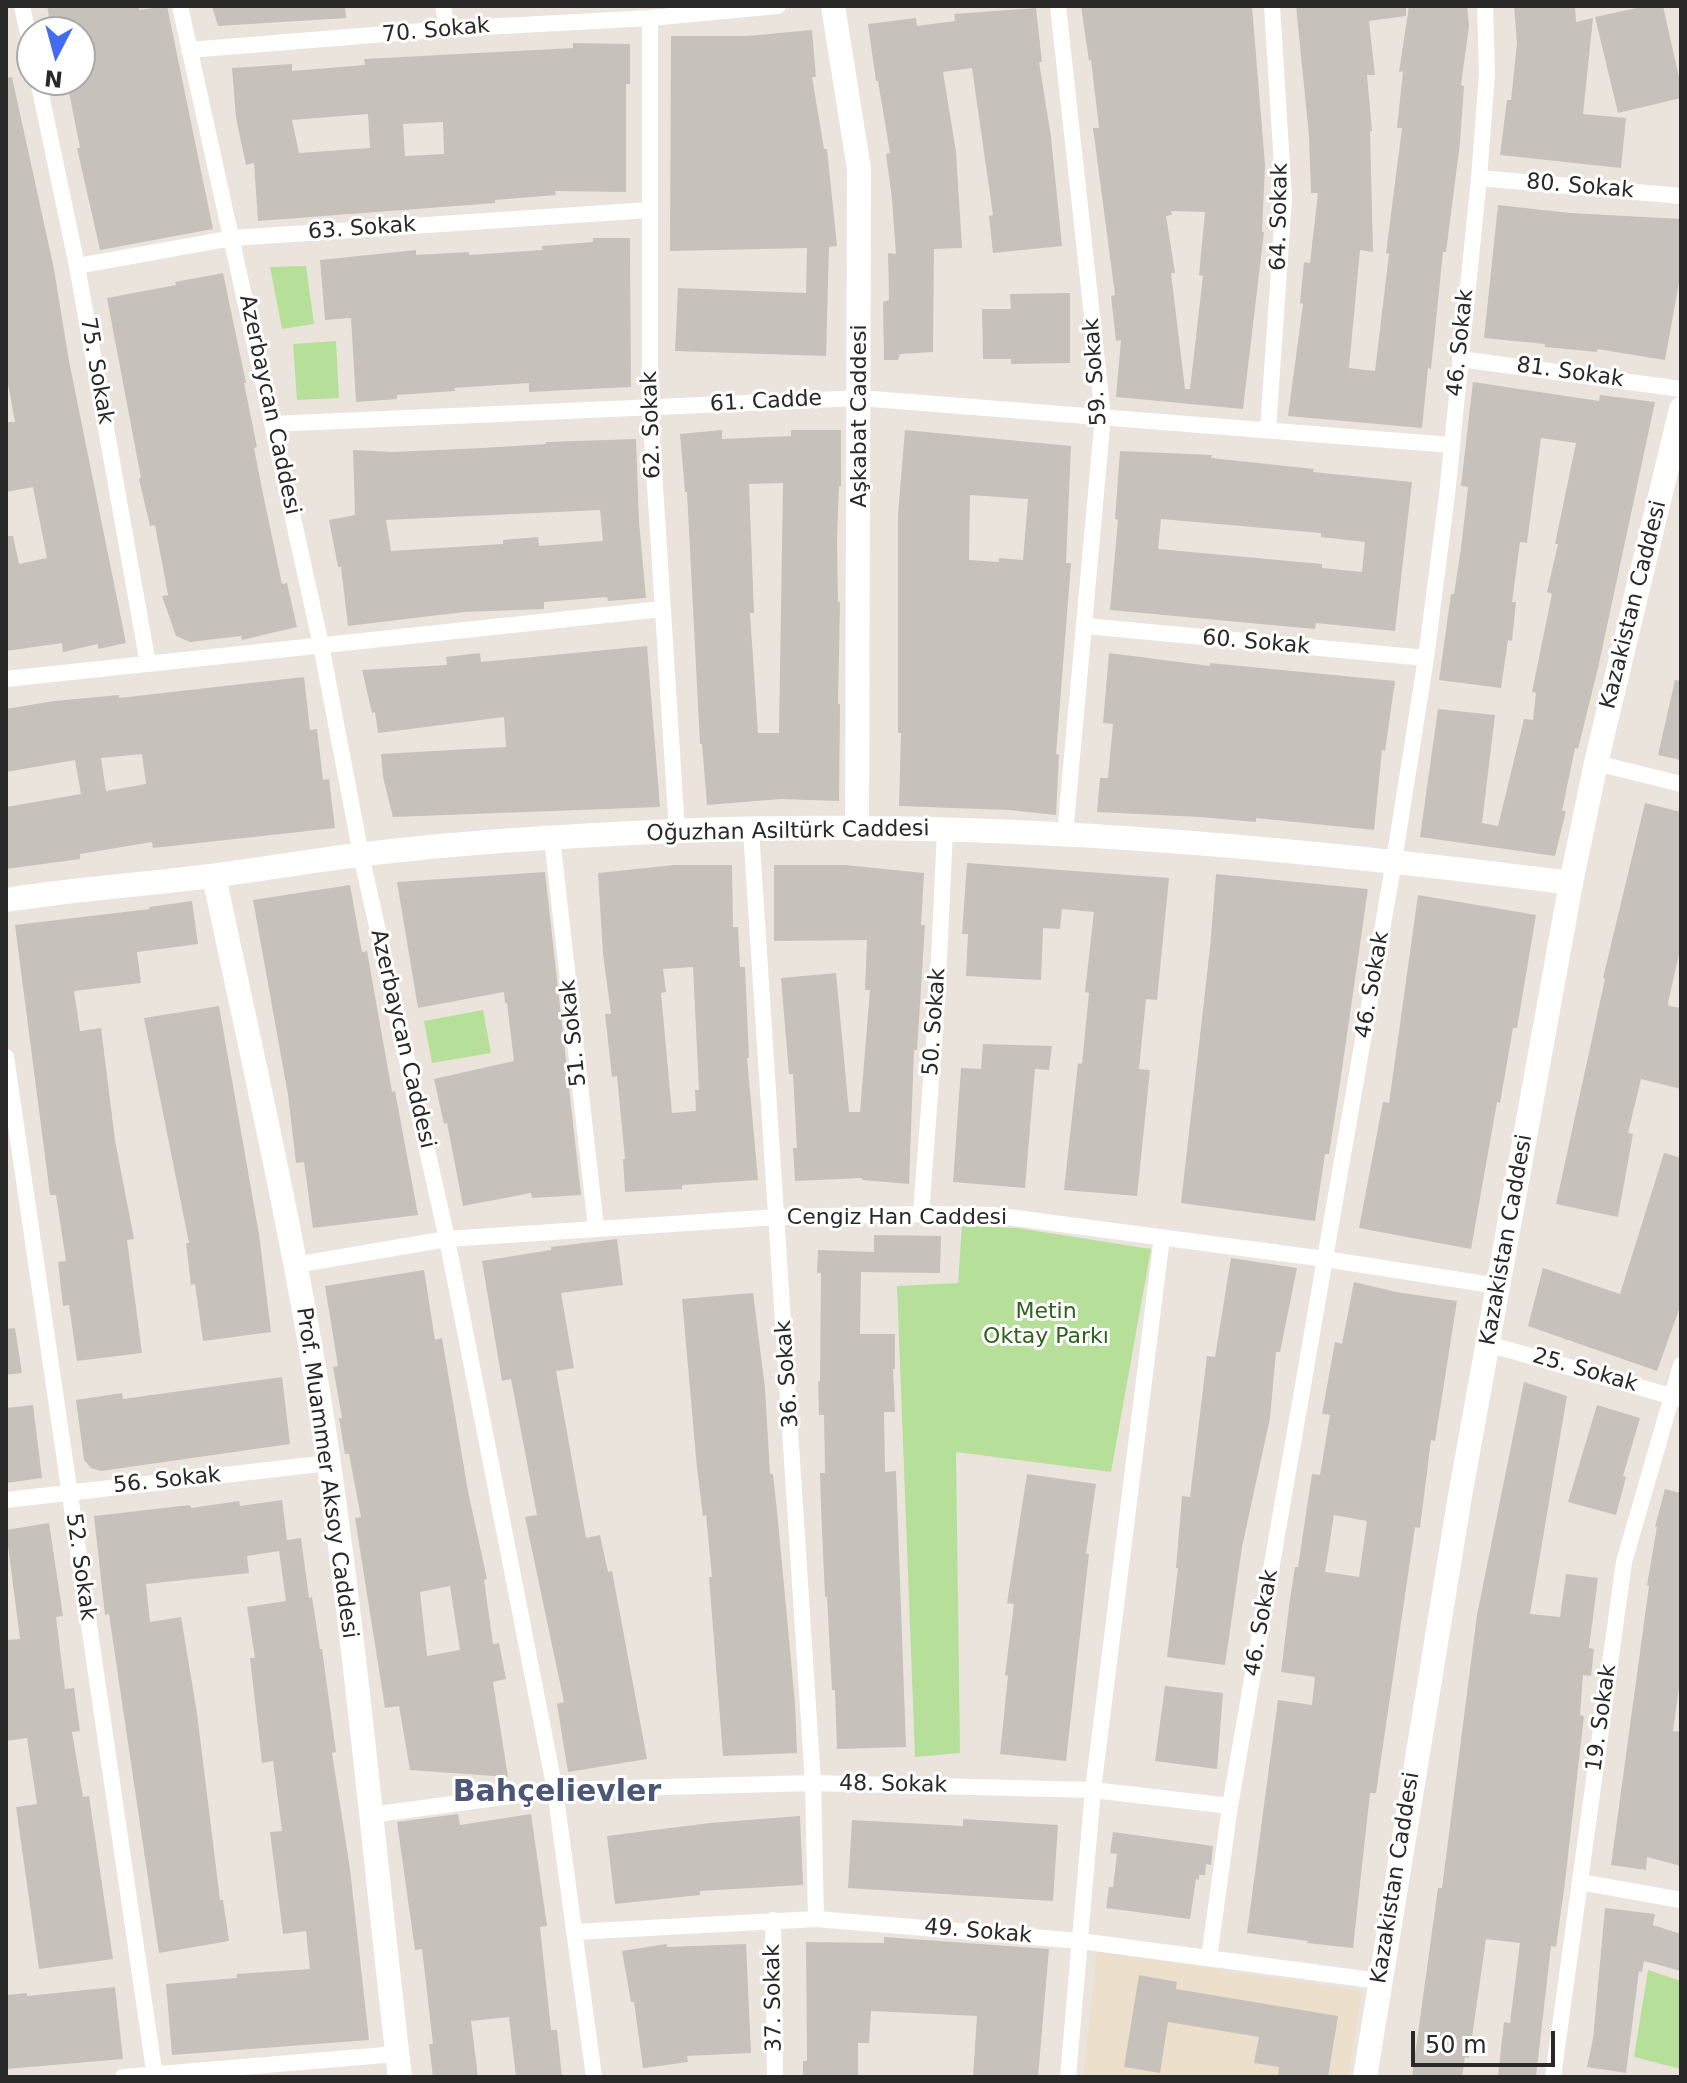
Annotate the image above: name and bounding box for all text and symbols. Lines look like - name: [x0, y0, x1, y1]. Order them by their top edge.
- street label: 70. Sokak: [381, 13, 491, 49]
- north arrow: [16, 16, 96, 96]
- text: N: [43, 65, 64, 92]
- street label: 64. Sokak: [1266, 163, 1294, 271]
- street label: 80. Sokak: [1525, 169, 1635, 205]
- street label: 63. Sokak: [307, 212, 417, 246]
- street label: 46. Sokak: [1442, 288, 1480, 398]
- street label: Azerbaycan Caddesi: [233, 293, 305, 517]
- street label: 75. Sokak: [74, 316, 118, 426]
- street label: 59. Sokak: [1079, 317, 1113, 427]
- street label: Aşkabat Caddesi: [847, 324, 873, 508]
- street label: 81. Sokak: [1515, 352, 1625, 394]
- street label: 62. Sokak: [637, 371, 667, 479]
- street label: 61. Cadde: [709, 386, 823, 418]
- street label: Kazakistan Caddesi: [1595, 498, 1673, 712]
- street label: 60. Sokak: [1201, 625, 1311, 661]
- street label: Oğuzhan Asiltürk Caddesi: [646, 816, 930, 848]
- street label: Azerbaycan Caddesi: [364, 927, 440, 1151]
- street label: 46. Sokak: [1351, 930, 1395, 1040]
- street label: 50. Sokak: [918, 967, 952, 1077]
- street label: 51. Sokak: [555, 978, 593, 1088]
- street label: Kazakistan Caddesi: [1475, 1132, 1539, 1348]
- street label: Cengiz Han Caddesi: [787, 1205, 1007, 1231]
- park label: Metin Oktay Parkı: [983, 1299, 1109, 1350]
- street label: Prof. Muammer Aksoy Caddesi: [290, 1306, 362, 1640]
- street label: 36. Sokak: [771, 1319, 805, 1429]
- street label: 25. Sokak: [1529, 1343, 1641, 1399]
- street label: 56. Sokak: [112, 1462, 222, 1500]
- street label: 52. Sokak: [59, 1512, 101, 1622]
- street label: 46. Sokak: [1240, 1568, 1284, 1678]
- street label: 19. Sokak: [1581, 1663, 1623, 1773]
- street label: Kazakistan Caddesi: [1366, 1770, 1426, 1986]
- street label: 48. Sokak: [839, 1771, 947, 1799]
- district label: Bahçelievler: [453, 1775, 661, 1811]
- street label: 49. Sokak: [923, 1914, 1033, 1950]
- street label: 37. Sokak: [760, 1944, 788, 2052]
- scale bar: [1415, 2015, 1559, 2065]
- text: 50 m: [1425, 2031, 1487, 2059]

